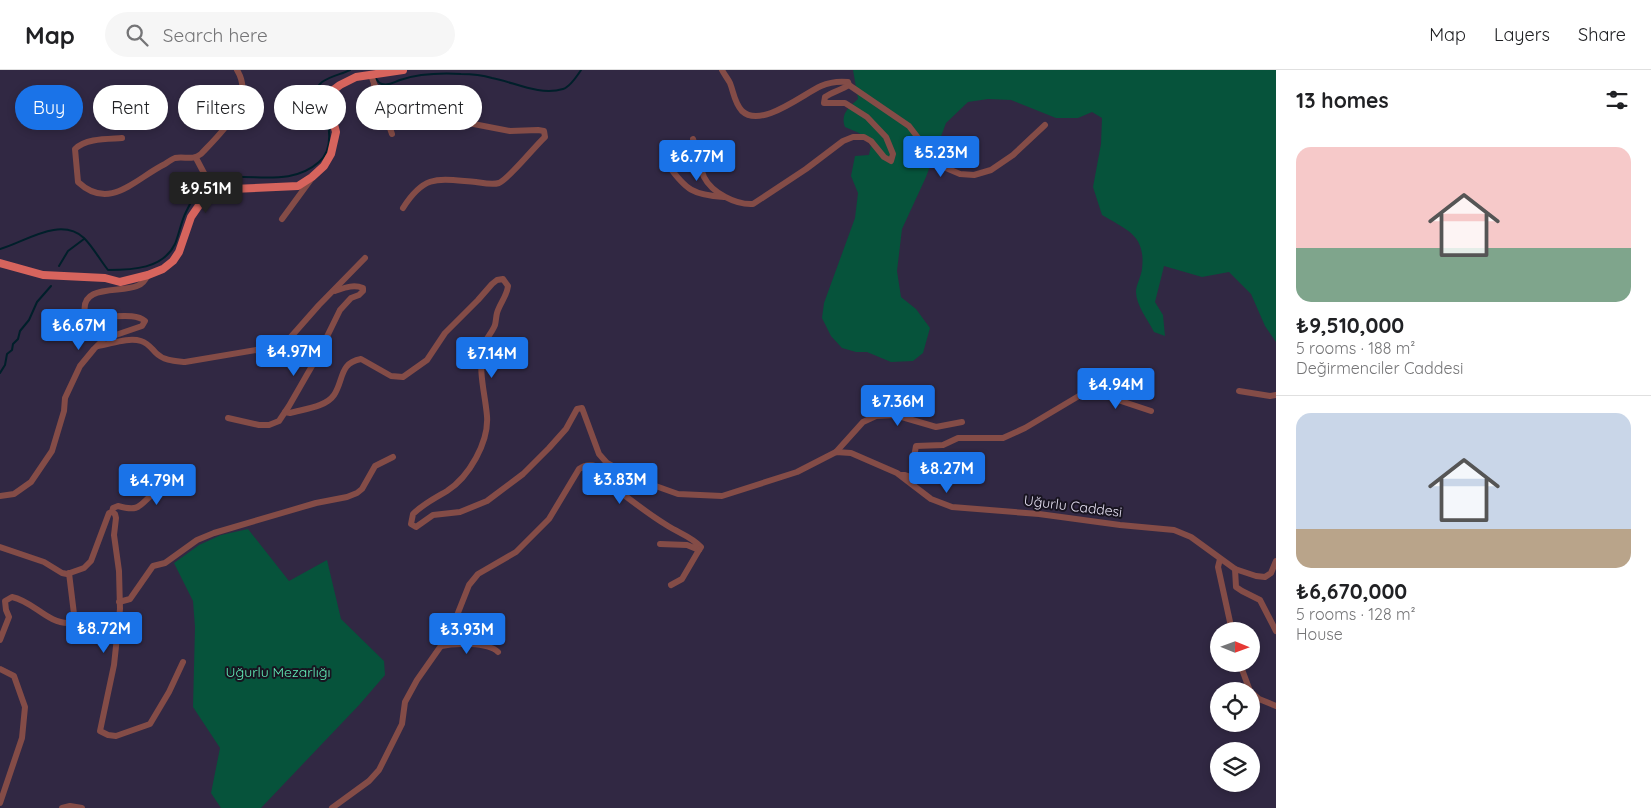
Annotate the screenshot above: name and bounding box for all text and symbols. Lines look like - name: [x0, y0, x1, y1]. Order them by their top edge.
- search box: [105, 12, 455, 57]
- text: Map: [25, 20, 75, 50]
- icon: search: [123, 21, 151, 49]
- text: Search here: [163, 23, 268, 47]
- text: Map: [1429, 23, 1466, 46]
- text: Layers: [1494, 23, 1550, 46]
- text: Share: [1578, 23, 1626, 46]
- chip: Buy: [15, 85, 83, 130]
- chip: Rent: [93, 85, 168, 130]
- chip: Filters: [178, 85, 264, 130]
- chip: New: [274, 85, 346, 130]
- chip: Apartment: [356, 85, 482, 130]
- icon: filters: [1603, 86, 1631, 114]
- text: 13 homes: [1296, 87, 1389, 113]
- pin: ₺5.23M: [900, 136, 982, 178]
- pin: ₺6.77M: [656, 140, 738, 182]
- text: ₺5.23M: [914, 142, 968, 162]
- text: ₺6.77M: [670, 146, 724, 166]
- pin: ₺9.51M: [165, 172, 247, 214]
- text: ₺9.51M: [180, 178, 232, 198]
- icon: home: [1419, 180, 1509, 270]
- pin: ₺6.67M: [38, 308, 120, 351]
- text: ₺9,510,000: [1296, 312, 1404, 338]
- text: ₺6.67M: [52, 315, 106, 335]
- pin: ₺4.97M: [253, 334, 335, 377]
- pin: ₺7.14M: [451, 336, 533, 379]
- text: 5 rooms · 188 m²: [1296, 338, 1415, 358]
- text: ₺4.97M: [267, 341, 321, 361]
- text: ₺7.14M: [467, 343, 517, 363]
- text: Değirmenciler Caddesi: [1296, 358, 1463, 378]
- pin: ₺4.94M: [1075, 368, 1157, 410]
- text: ₺4.94M: [1088, 374, 1144, 394]
- pin: ₺7.36M: [857, 384, 939, 427]
- text: ₺7.36M: [872, 391, 924, 411]
- icon: home: [1419, 445, 1509, 535]
- pin: ₺8.27M: [906, 452, 988, 494]
- text: ₺8.27M: [920, 458, 974, 478]
- pin: ₺3.83M: [579, 462, 661, 505]
- pin: ₺4.79M: [116, 464, 198, 506]
- text: ₺3.83M: [593, 469, 647, 489]
- text: ₺4.79M: [130, 470, 184, 490]
- street label: Uğurlu Caddesi: [1023, 491, 1123, 521]
- text: ₺6,670,000: [1296, 578, 1407, 604]
- text: 5 rooms · 128 m²: [1296, 604, 1416, 624]
- pin: ₺8.72M: [63, 612, 145, 654]
- pin: ₺3.93M: [426, 612, 508, 655]
- text: ₺8.72M: [77, 618, 131, 638]
- text: ₺3.93M: [440, 619, 494, 639]
- north arrow: [1210, 622, 1260, 672]
- map controls: [1210, 622, 1260, 792]
- text: House: [1296, 624, 1343, 644]
- park label: Uğurlu Mezarlığı: [225, 663, 331, 681]
- button: locate: [1210, 682, 1260, 732]
- button: layers: [1210, 742, 1260, 792]

